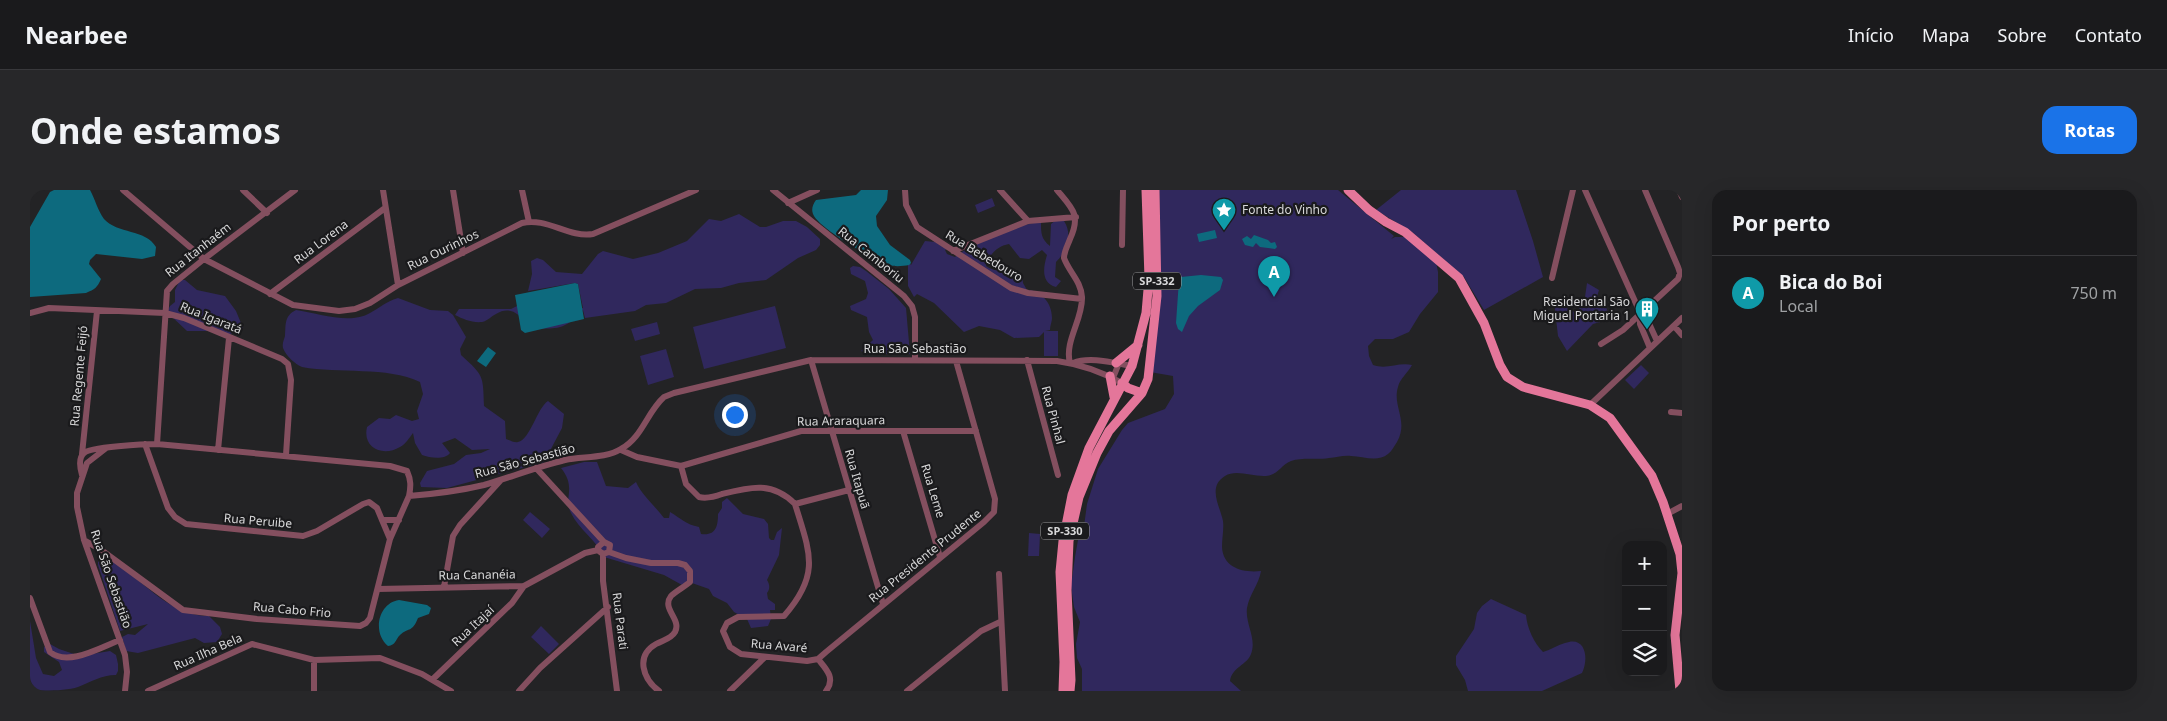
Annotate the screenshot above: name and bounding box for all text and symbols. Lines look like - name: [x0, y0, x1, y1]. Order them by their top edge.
- text: Nearbee: [25, 18, 128, 51]
- text: Início: [1848, 23, 1894, 47]
- text: Mapa: [1922, 23, 1970, 47]
- text: Sobre: [1998, 23, 2047, 47]
- text: Contato: [2075, 23, 2142, 47]
- button: Rotas: [2042, 106, 2137, 154]
- text: Onde estamos: [30, 107, 281, 154]
- place icon: Fonte do Vinho: [1211, 197, 1237, 231]
- place label: Fonte do Vinho: [1242, 201, 1327, 218]
- text: Por perto: [1732, 209, 1830, 237]
- street label: Rua Lorena: [290, 216, 351, 268]
- street label: Rua Itanhaém: [161, 218, 234, 281]
- street label: Rua Camboriu: [835, 223, 908, 287]
- street label: Rua Ourinhos: [404, 225, 482, 274]
- street label: Rua Bebedouro: [942, 226, 1026, 285]
- pin: A: [1258, 256, 1290, 297]
- text: Bica do Boi: [1779, 269, 1882, 295]
- road number: SP-332: [1133, 272, 1181, 290]
- text: A: [1742, 282, 1754, 304]
- text: 750 m: [2070, 282, 2117, 304]
- place label: Residencial São Miguel Portaria 1: [1533, 293, 1630, 324]
- text: Local: [1779, 295, 1818, 317]
- building icon: Residencial São Miguel Portaria 1: [1634, 296, 1660, 330]
- street label: Rua Igaratá: [178, 297, 245, 338]
- street label: Rua Regente Feijó: [66, 325, 91, 427]
- street label: Rua São Sebastião: [863, 340, 967, 357]
- street label: Rua Pinhal: [1038, 384, 1069, 446]
- your location: [722, 402, 748, 428]
- street label: Rua Araraquara: [797, 411, 885, 430]
- street label: Rua São Sebastião: [473, 439, 577, 482]
- street label: Rua Itapuã: [841, 447, 874, 511]
- street label: Rua Leme: [917, 462, 950, 520]
- street label: Rua Presidente Prudente: [865, 505, 985, 606]
- street label: Rua Peruibe: [223, 509, 293, 532]
- road number: SP-330: [1041, 522, 1089, 540]
- street label: Rua São Sebastião: [87, 527, 136, 630]
- map controls: [1622, 541, 1667, 676]
- button: +: [1622, 541, 1667, 586]
- street label: Rua Cananéia: [438, 565, 516, 584]
- button: −: [1622, 586, 1667, 631]
- street label: Rua Parati: [609, 591, 632, 651]
- street label: Rua Cabo Frio: [252, 598, 332, 621]
- street label: Rua Itajaí: [448, 601, 498, 650]
- street label: Rua Ilha Bela: [171, 629, 245, 674]
- button: layers: [1622, 631, 1667, 676]
- street label: Rua Avaré: [750, 635, 808, 656]

